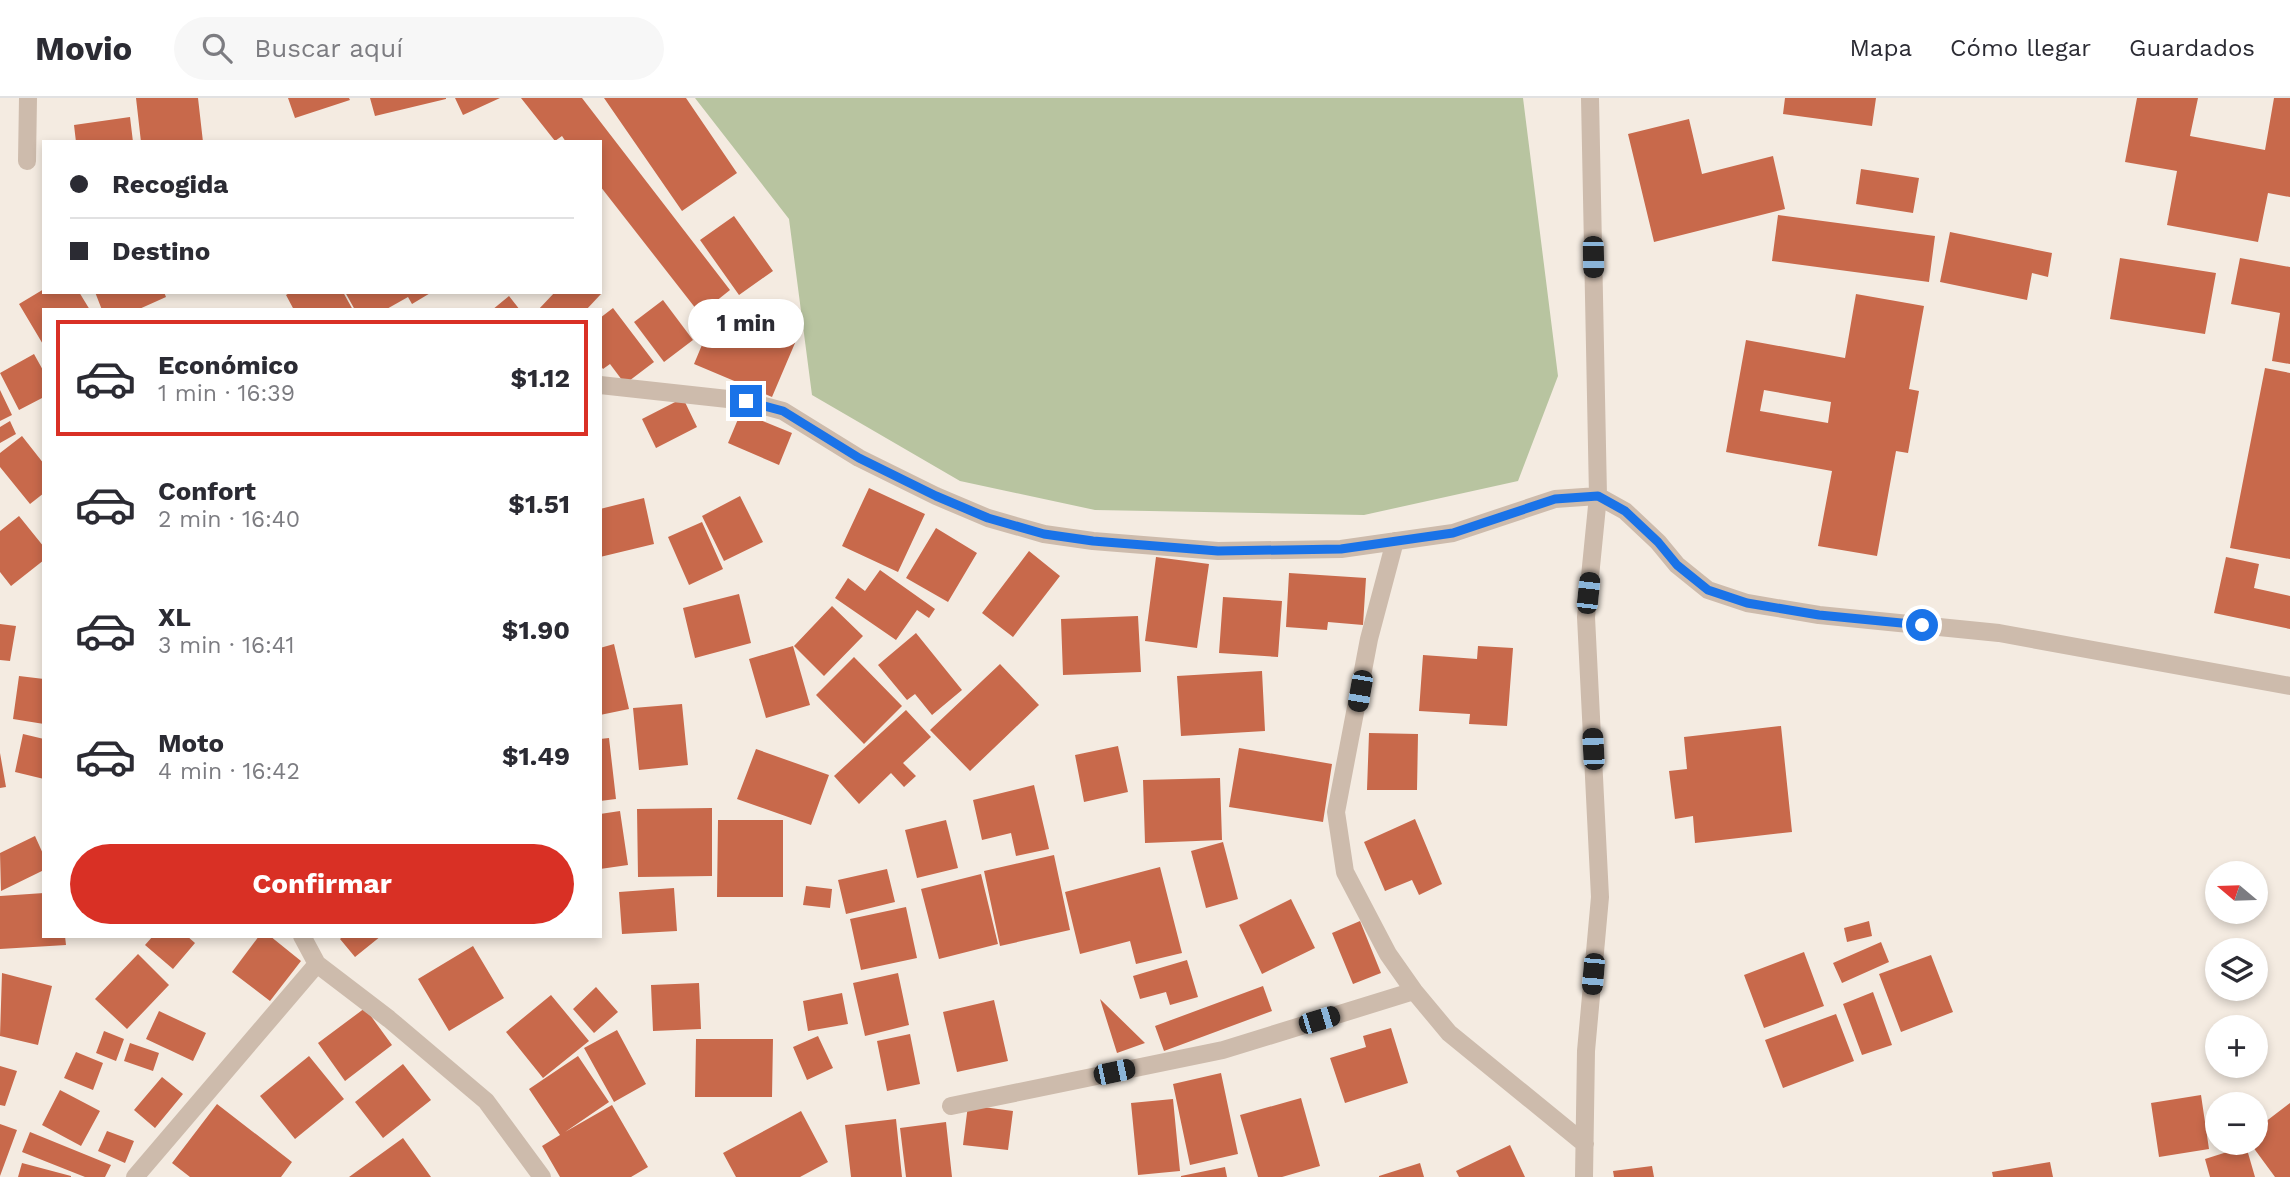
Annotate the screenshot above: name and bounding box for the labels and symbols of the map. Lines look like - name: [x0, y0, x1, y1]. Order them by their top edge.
- car: [1583, 236, 1604, 278]
- callout: 1 min: [688, 300, 804, 348]
- route end: [730, 385, 762, 417]
- car: [1576, 571, 1601, 615]
- route start: [1906, 609, 1938, 641]
- car: [1347, 668, 1374, 714]
- car: [1582, 727, 1605, 771]
- north arrow: [2205, 861, 2268, 924]
- car: [1581, 952, 1606, 996]
- car: [1296, 1004, 1343, 1036]
- car: [1092, 1057, 1137, 1087]

